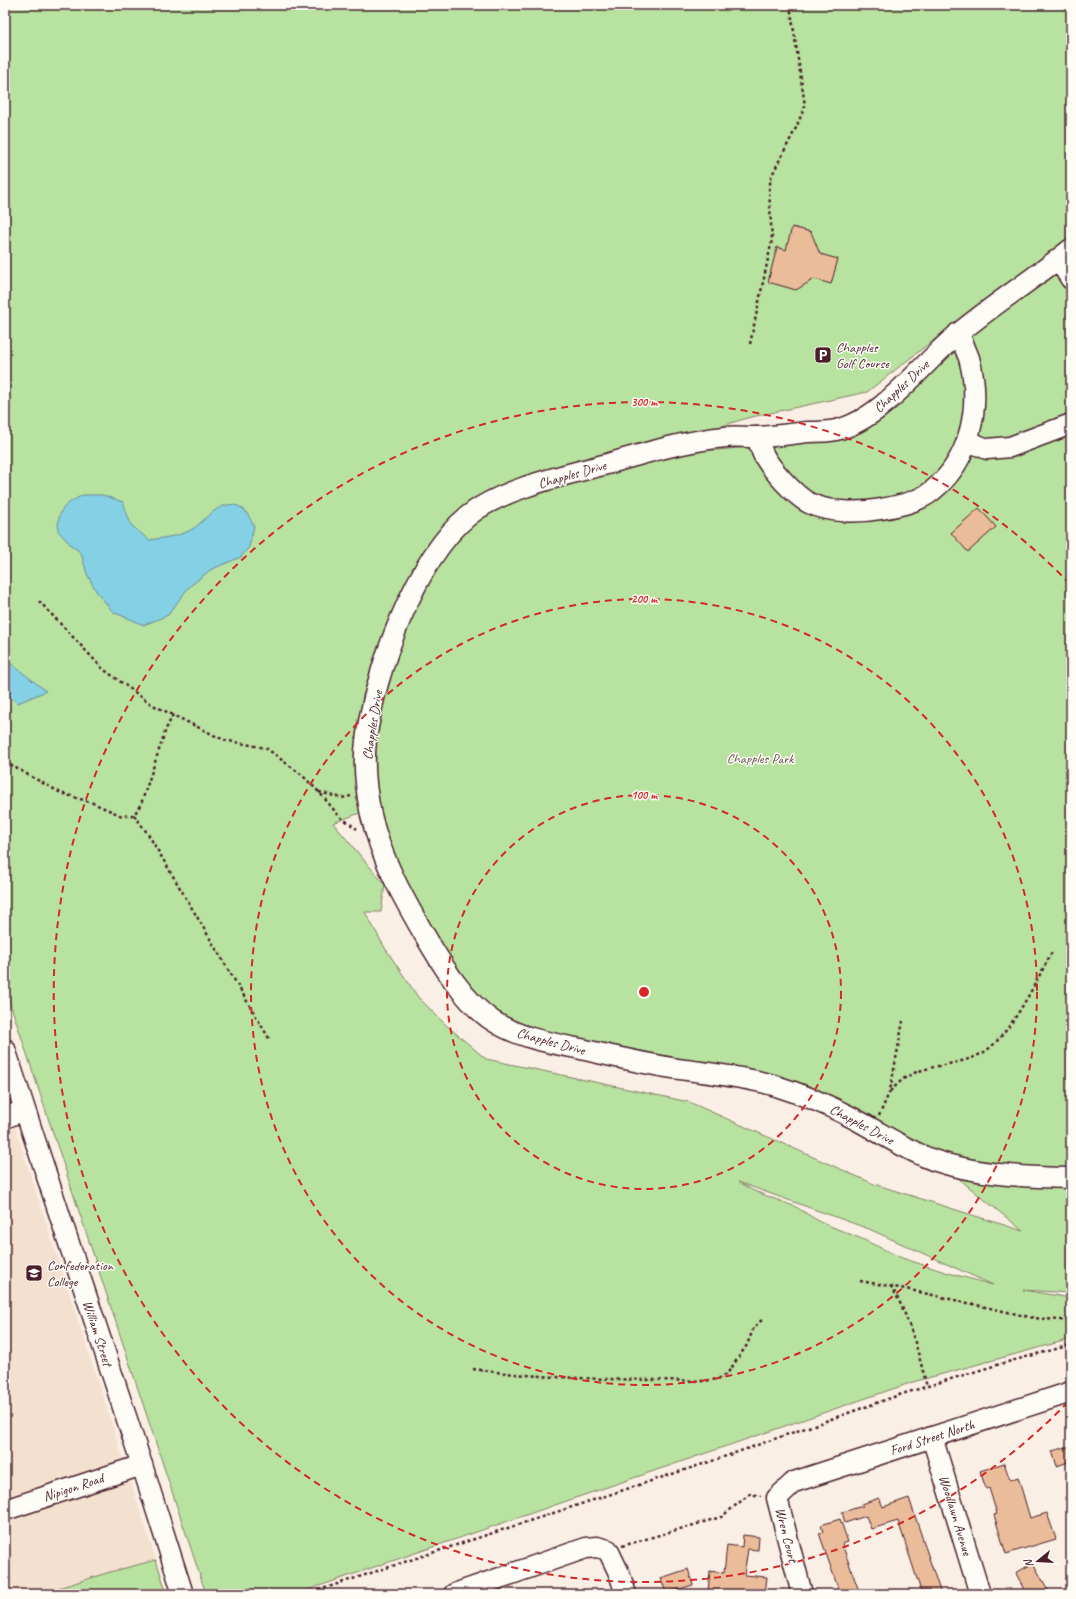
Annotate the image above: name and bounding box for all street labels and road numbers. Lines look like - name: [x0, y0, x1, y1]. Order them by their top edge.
- street label: Chapples Drive: [870, 355, 934, 416]
- street label: Chapples Drive: [536, 456, 609, 492]
- street label: Chapples Drive: [359, 688, 387, 761]
- street label: Chapples Drive: [515, 1024, 588, 1059]
- street label: Chapples Drive: [827, 1101, 898, 1149]
- street label: William Street: [79, 1298, 117, 1370]
- street label: Ford Street North: [888, 1416, 977, 1459]
- street label: Nipigon Road: [41, 1469, 108, 1505]
- street label: Woodlawn Avenue: [935, 1473, 976, 1559]
- street label: Wren Court: [772, 1506, 802, 1566]

